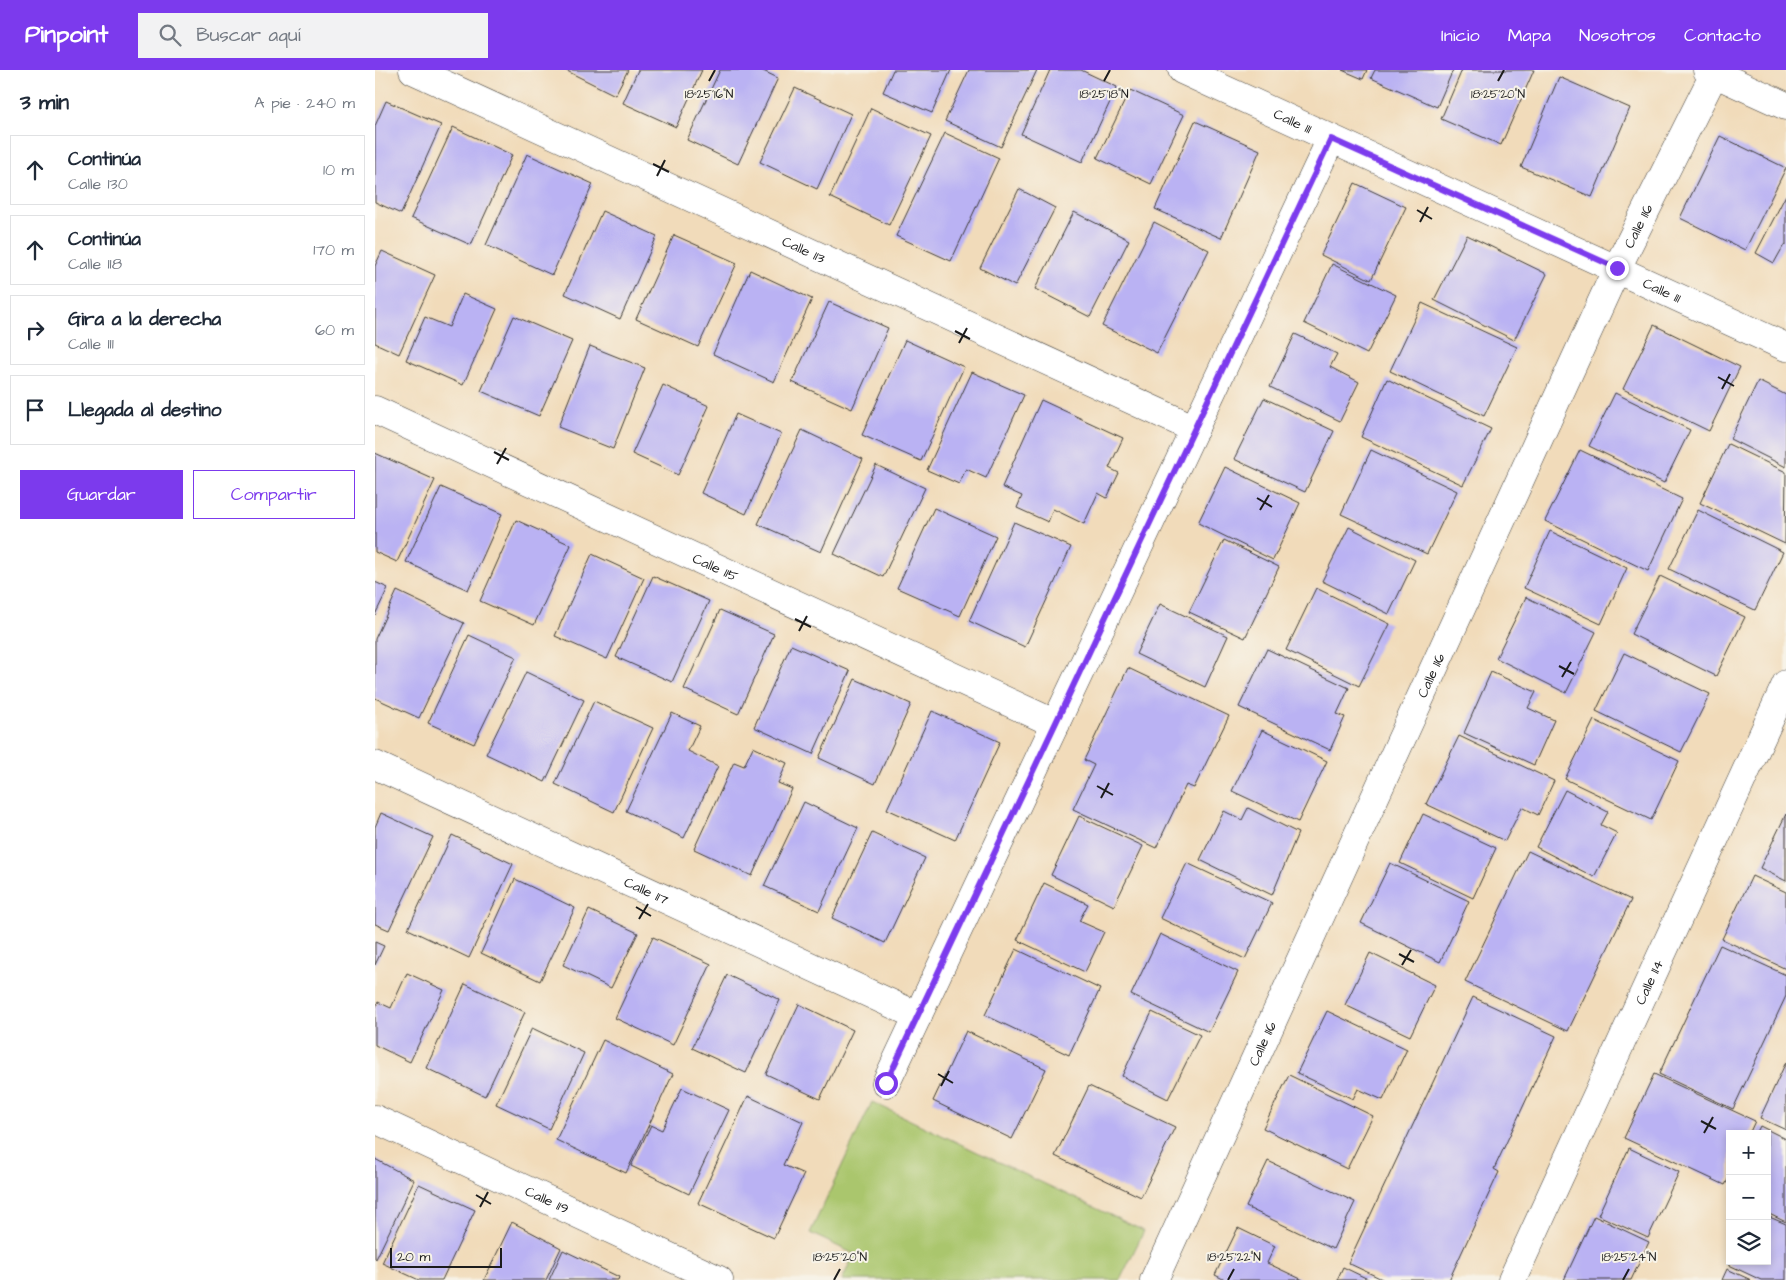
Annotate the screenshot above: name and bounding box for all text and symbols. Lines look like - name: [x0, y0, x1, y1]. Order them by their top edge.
- search box: [138, 13, 488, 58]
- text: Pinpoint: [25, 18, 108, 52]
- icon: search: [156, 21, 184, 49]
- text: Buscar aquí: [196, 22, 301, 49]
- text: Inicio: [1441, 23, 1480, 48]
- text: Mapa: [1508, 23, 1551, 48]
- text: Nosotros: [1579, 23, 1656, 48]
- text: Contacto: [1684, 23, 1761, 48]
- text: 18°25'16"N: [685, 86, 734, 103]
- text: 18°25'18"N: [1080, 86, 1129, 103]
- text: 18°25'20"N: [1471, 86, 1526, 103]
- text: 3 min: [20, 88, 69, 117]
- text: A pie · 240 m: [254, 92, 355, 114]
- street label: Calle 111: [1270, 104, 1315, 139]
- text: Continúa: [68, 146, 141, 173]
- icon: ahead: [21, 156, 49, 184]
- text: 10 m: [323, 159, 354, 181]
- text: Calle 130: [68, 173, 128, 195]
- street label: Calle 116: [1620, 201, 1659, 252]
- text: Continúa: [68, 226, 141, 253]
- street label: Calle 113: [779, 232, 828, 269]
- icon: ahead: [21, 236, 49, 264]
- text: 170 m: [313, 239, 354, 261]
- text: Calle 118: [68, 253, 122, 275]
- route end: [1606, 257, 1629, 280]
- street label: Calle 111: [1639, 274, 1684, 309]
- text: Gira a la derecha: [68, 306, 221, 333]
- icon: right: [21, 316, 49, 344]
- text: 60 m: [315, 319, 354, 341]
- text: Calle 111: [68, 333, 114, 355]
- icon: arrive: [21, 396, 49, 424]
- text: Llegada al destino: [68, 397, 221, 424]
- button: Guardar: [20, 470, 183, 519]
- button: Compartir: [193, 470, 355, 519]
- street label: Calle 115: [689, 549, 741, 587]
- street label: Calle 116: [1413, 650, 1451, 701]
- street label: Calle 117: [621, 872, 672, 910]
- street label: Calle 114: [1631, 956, 1669, 1008]
- street label: Calle 116: [1244, 1018, 1282, 1070]
- route start: [875, 1072, 898, 1095]
- map controls: [1726, 1130, 1771, 1265]
- button: +: [1726, 1130, 1771, 1175]
- button: −: [1726, 1175, 1771, 1220]
- street label: Calle 119: [521, 1182, 572, 1219]
- button: layers: [1726, 1220, 1771, 1265]
- scale bar: [390, 1245, 503, 1268]
- text: 20 m: [397, 1247, 430, 1267]
- text: 18°25'20"N: [813, 1249, 868, 1266]
- text: 18°25'22"N: [1207, 1249, 1261, 1266]
- text: 18°25'24"N: [1602, 1249, 1657, 1266]

